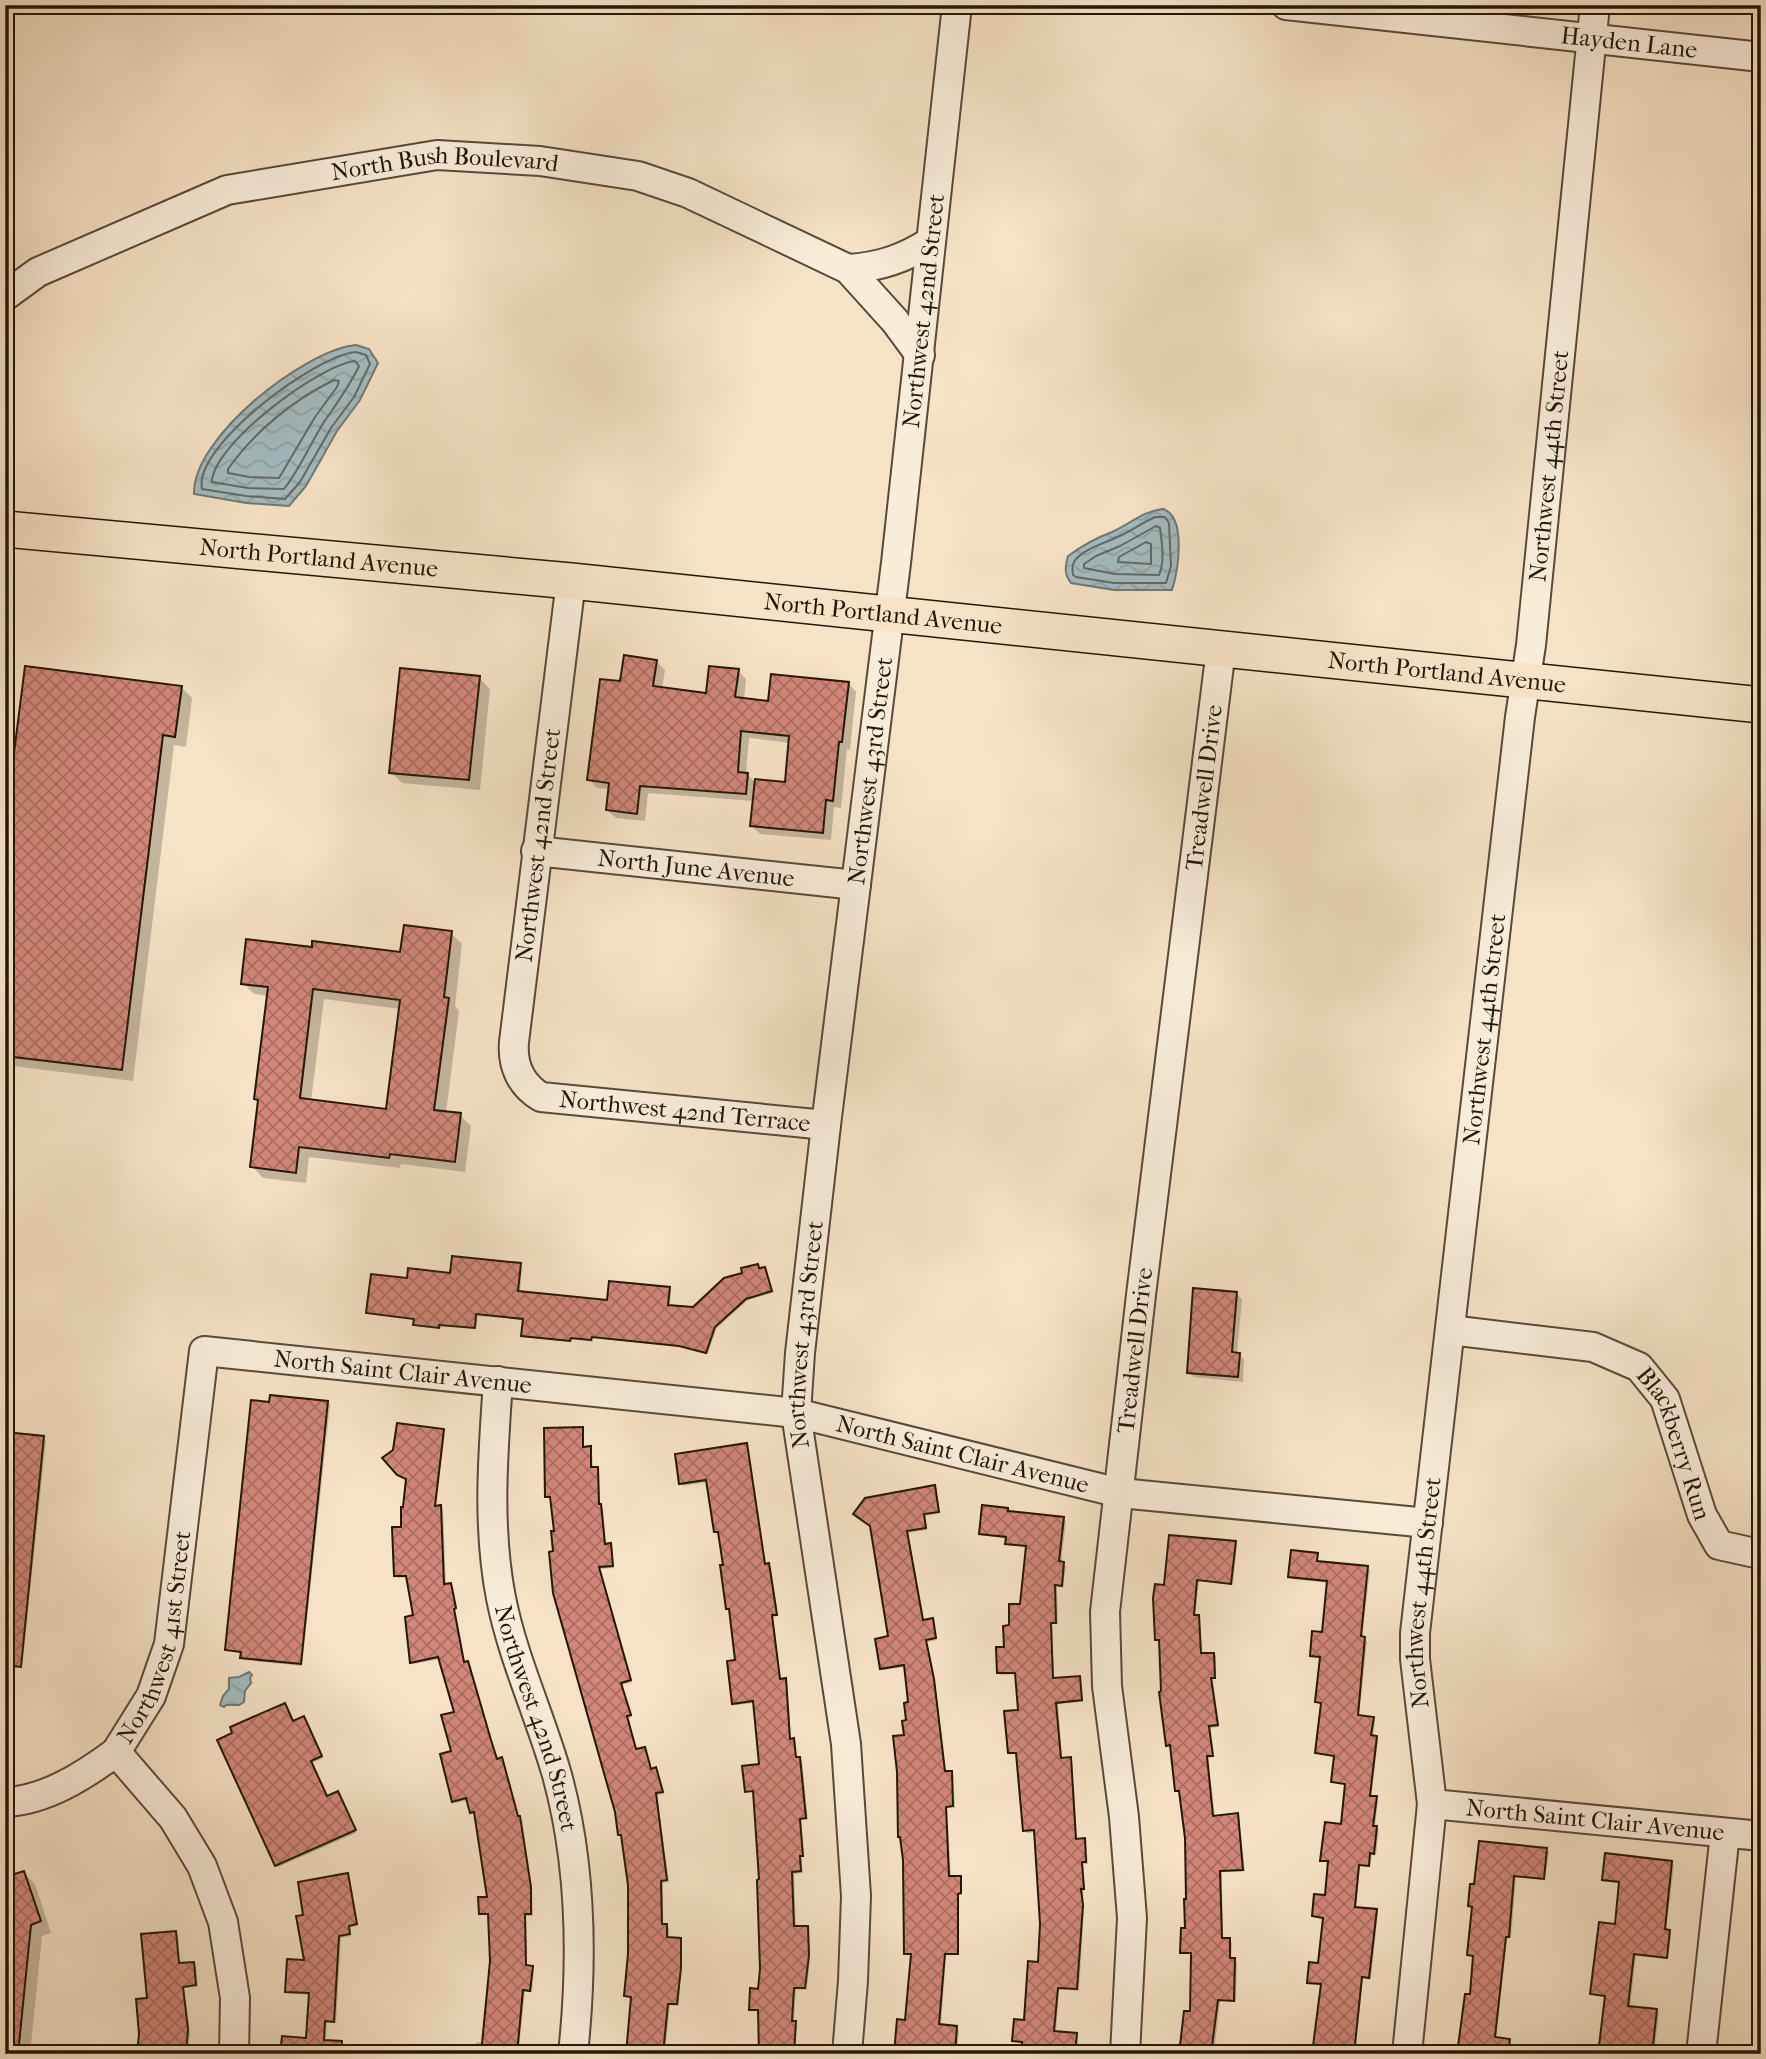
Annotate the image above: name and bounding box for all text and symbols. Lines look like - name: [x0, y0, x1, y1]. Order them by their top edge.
- street label: Hayden Lane: [1559, 21, 1699, 64]
- street label: North Bush Boulevard: [329, 141, 561, 186]
- street label: Northwest 42nd Street: [897, 192, 950, 429]
- street label: Northwest 44th Street: [1523, 348, 1574, 583]
- street label: North Portland Avenue: [198, 533, 439, 583]
- street label: North Portland Avenue: [762, 587, 1004, 640]
- street label: North Portland Avenue: [1326, 646, 1568, 699]
- street label: Northwest 43rd Street: [842, 655, 898, 886]
- street label: Treadwell Drive: [1180, 703, 1228, 872]
- street label: Northwest 42nd Street: [510, 726, 566, 964]
- street label: North June Avenue: [596, 844, 796, 892]
- street label: Northwest 44th Street: [1457, 912, 1511, 1146]
- street label: Northwest 42nd Terrace: [558, 1085, 812, 1137]
- street label: Northwest 43rd Street: [781, 1219, 829, 1451]
- street label: Treadwell Drive: [1111, 1266, 1158, 1435]
- street label: North Saint Clair Avenue: [272, 1344, 533, 1399]
- street label: Blackberry Run: [1631, 1361, 1717, 1524]
- street label: North Saint Clair Avenue: [833, 1409, 1092, 1499]
- street label: Northwest 44th Street: [1401, 1475, 1447, 1710]
- street label: Northwest 41st Street: [111, 1529, 196, 1749]
- street label: Northwest 42nd Street: [489, 1602, 583, 1834]
- street label: North Saint Clair Avenue: [1465, 1793, 1726, 1846]

